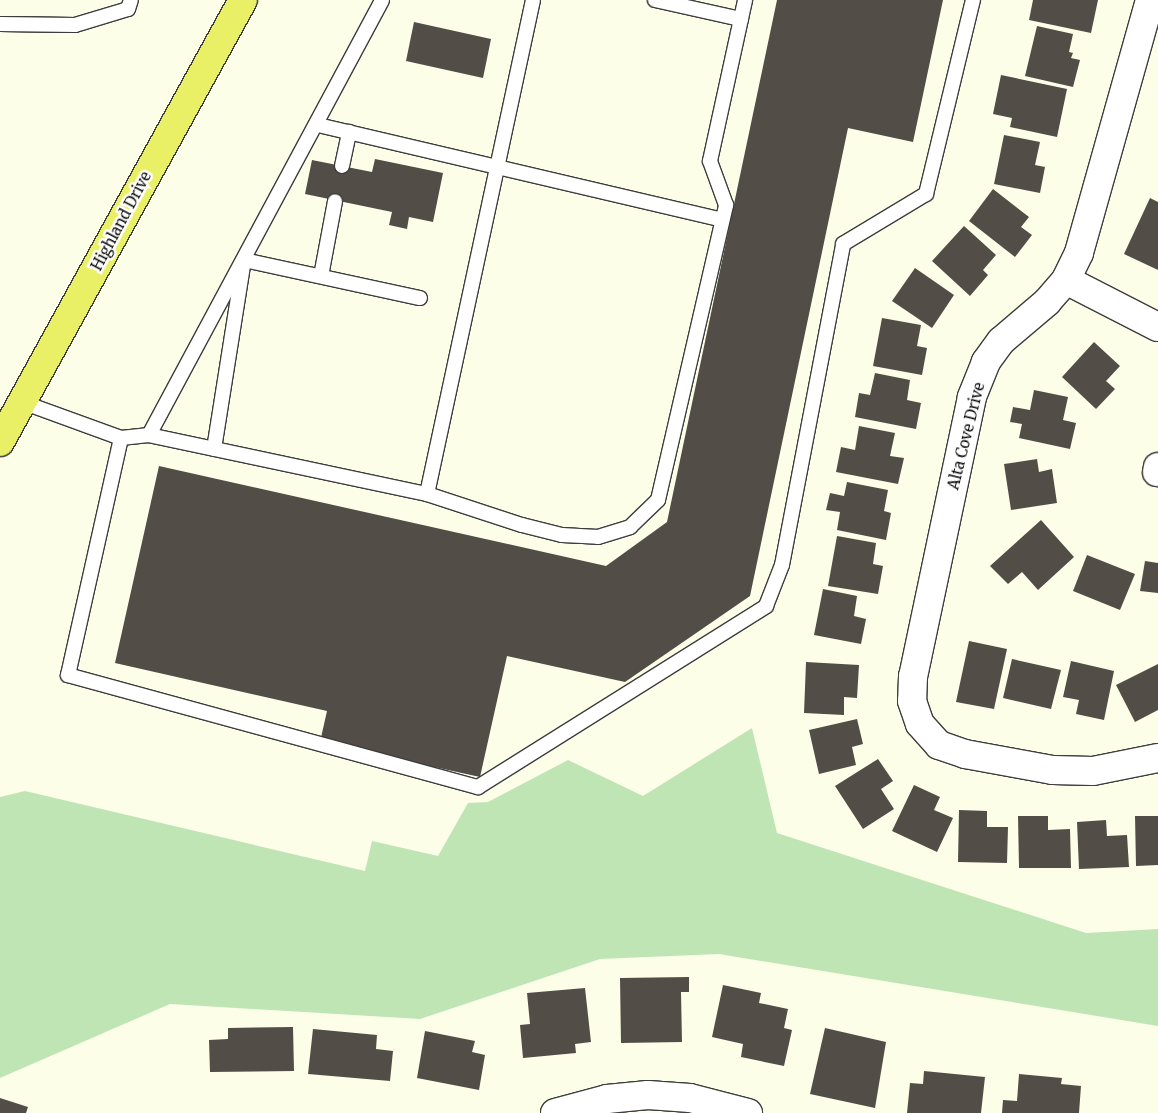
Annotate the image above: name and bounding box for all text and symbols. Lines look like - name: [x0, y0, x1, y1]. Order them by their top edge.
- street label: Highland Drive: [87, 168, 155, 274]
- street label: Alta Cove Drive: [944, 381, 988, 491]

